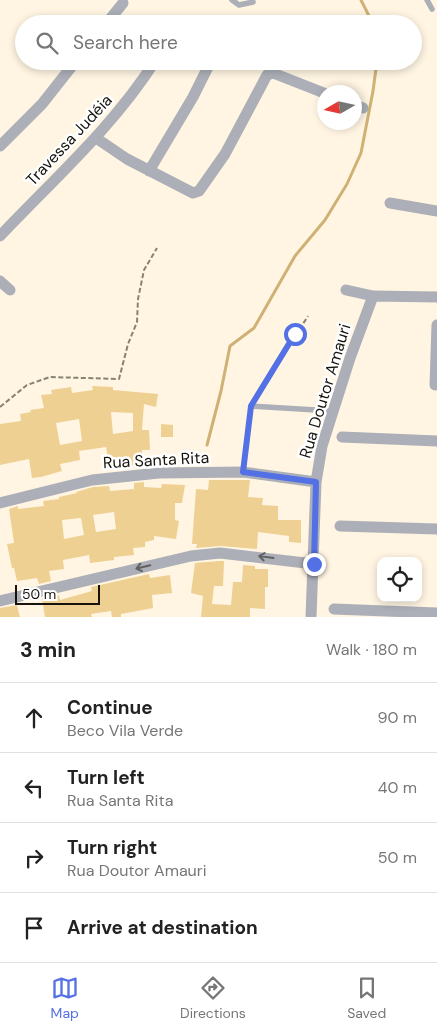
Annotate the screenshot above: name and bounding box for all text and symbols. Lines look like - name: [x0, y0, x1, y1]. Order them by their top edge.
- search box: [15, 15, 422, 70]
- icon: search: [33, 29, 61, 57]
- text: Search here: [73, 30, 178, 55]
- north arrow: [317, 85, 362, 130]
- street label: Travessa Judéia: [21, 90, 117, 190]
- street label: Rua Doutor Amauri: [295, 321, 355, 461]
- route start: [284, 323, 307, 346]
- street label: Rua Santa Rita: [102, 447, 210, 473]
- one-way arrow: [258, 552, 274, 562]
- route end: [303, 553, 326, 576]
- map controls: [377, 557, 422, 602]
- button: locate: [377, 557, 422, 602]
- one-way arrow: [136, 563, 152, 572]
- scale bar: [15, 582, 100, 605]
- text: 50 m: [22, 585, 56, 603]
- text: 3 min: [20, 636, 76, 664]
- text: Walk · 180 m: [326, 639, 417, 660]
- text: Continue: [67, 695, 153, 720]
- icon: ahead: [20, 704, 48, 732]
- text: 90 m: [377, 707, 417, 728]
- text: Beco Vila Verde: [67, 720, 183, 741]
- text: Turn left: [67, 765, 145, 790]
- icon: left: [20, 774, 48, 802]
- text: 40 m: [378, 777, 417, 798]
- text: Rua Santa Rita: [67, 790, 173, 811]
- text: Turn right: [67, 835, 157, 860]
- icon: right: [20, 844, 48, 872]
- text: 50 m: [378, 847, 417, 868]
- text: Rua Doutor Amauri: [67, 860, 207, 881]
- icon: arrive: [20, 914, 48, 942]
- text: Arrive at destination: [67, 915, 258, 940]
- tab: Map: [51, 974, 79, 1022]
- tab: Directions: [180, 974, 246, 1022]
- tab: Saved: [347, 974, 386, 1022]

